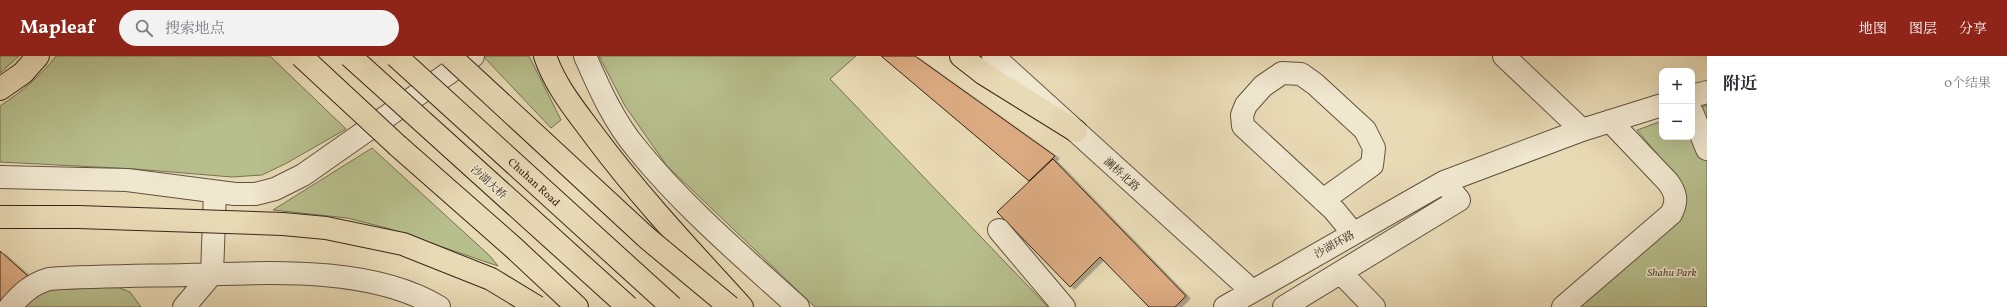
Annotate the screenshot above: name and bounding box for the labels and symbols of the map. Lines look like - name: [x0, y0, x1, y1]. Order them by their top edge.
- street label: Chuhan Road: [504, 155, 563, 211]
- street label: 澜桥北路: [1100, 155, 1142, 195]
- street label: 沙湖大桥: [467, 163, 509, 203]
- street label: 沙湖环路: [1312, 228, 1358, 263]
- park label: Shahu Park: [1647, 266, 1697, 281]

